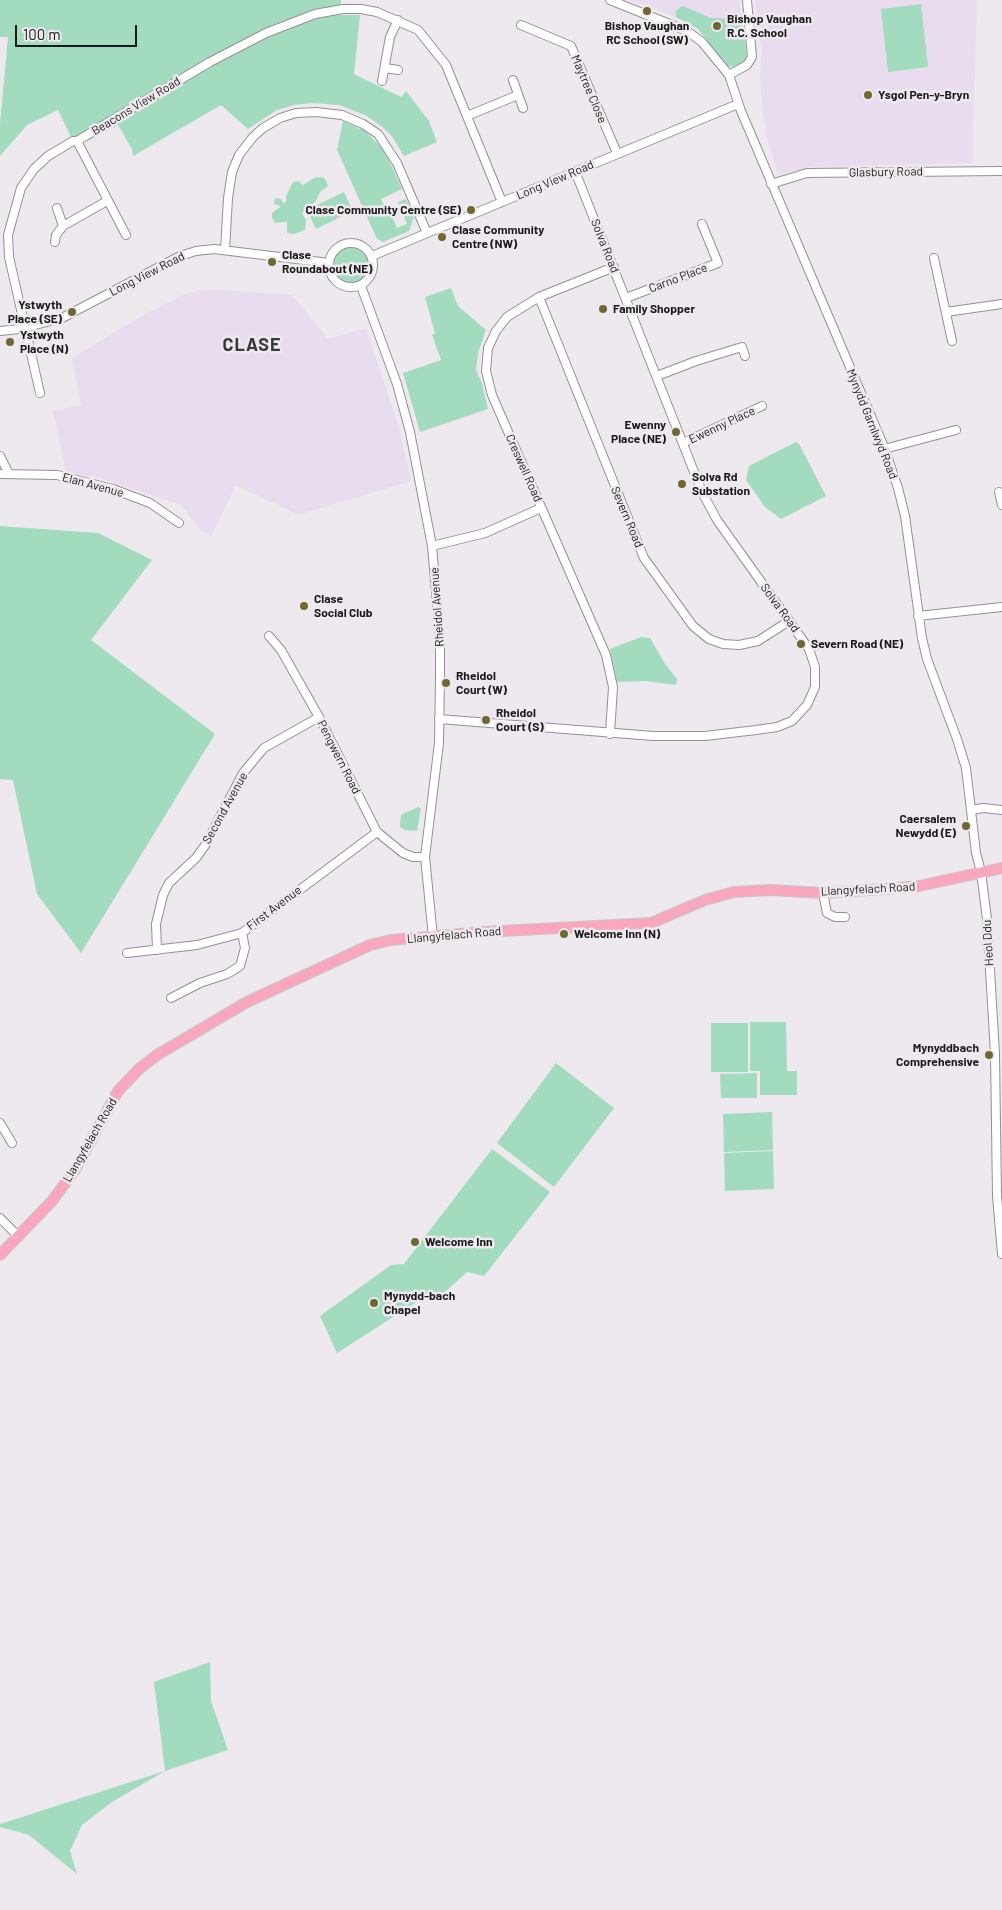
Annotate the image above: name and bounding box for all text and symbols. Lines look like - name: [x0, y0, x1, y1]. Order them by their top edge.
- marker: Bishop Vaughan RC School (SW): [641, 5, 653, 17]
- place label: Bishop Vaughan R.C. School: [727, 12, 812, 40]
- scale bar: [18, 15, 140, 47]
- place label: Bishop Vaughan RC School (SW): [605, 19, 689, 47]
- marker: Bishop Vaughan R.C. School: [711, 20, 723, 32]
- text: 100 m: [23, 25, 61, 43]
- street label: Maytree Close: [568, 53, 610, 125]
- street label: Beacons View Road: [89, 74, 183, 138]
- place label: Ysgol Pen-y-Bryn: [878, 88, 969, 102]
- marker: Ysgol Pen-y-Bryn: [862, 89, 874, 101]
- street label: Long View Road: [514, 157, 596, 203]
- street label: Glasbury Road: [849, 164, 923, 180]
- place label: Clase Community Centre (SE): [305, 203, 461, 217]
- marker: Clase Community Centre (SE): [465, 204, 477, 216]
- street label: Solva Road: [588, 217, 622, 275]
- place label: Clase Community Centre (NW): [452, 223, 544, 251]
- marker: Clase Community Centre (NW): [436, 231, 448, 243]
- place label: Clase Roundabout (NE): [282, 248, 372, 276]
- street label: Long View Road: [107, 249, 187, 299]
- marker: Clase Roundabout (NE): [266, 256, 278, 268]
- street label: Carno Place: [647, 260, 709, 296]
- place label: Ystwyth Place (SE): [8, 298, 62, 326]
- place label: Family Shopper: [613, 302, 695, 316]
- marker: Family Shopper: [597, 303, 609, 315]
- marker: Ystwyth Place (SE): [66, 306, 78, 318]
- place label: Ystwyth Place (N): [20, 328, 68, 356]
- district label: CLASE: [222, 334, 282, 356]
- marker: Ystwyth Place (N): [4, 336, 16, 348]
- street label: Mynydd Garnlwyd Road: [843, 367, 901, 481]
- street label: Ewenny Place: [687, 403, 757, 447]
- place label: Ewenny Place (NE): [611, 418, 666, 446]
- marker: Ewenny Place (NE): [670, 426, 682, 438]
- street label: Creswell Road: [503, 432, 545, 504]
- street label: Elan Avenue: [61, 470, 125, 500]
- place label: Solva Rd Substation: [692, 470, 750, 498]
- marker: Solva Rd Substation: [676, 478, 688, 490]
- street label: Severn Road: [608, 484, 646, 550]
- street label: Rheidol Avenue: [427, 567, 447, 647]
- street label: Solva Road: [757, 581, 803, 635]
- place label: Clase Social Club: [314, 592, 373, 620]
- marker: Clase Social Club: [298, 600, 310, 612]
- place label: Severn Road (NE): [811, 637, 903, 651]
- marker: Severn Road (NE): [795, 638, 807, 650]
- place label: Rheidol Court (W): [456, 669, 507, 697]
- marker: Rheidol Court (W): [440, 677, 452, 689]
- place label: Rheidol Court (S): [496, 706, 544, 734]
- marker: Rheidol Court (S): [480, 714, 492, 726]
- street label: Pengwern Road: [314, 718, 364, 796]
- street label: Second Avenue: [199, 770, 251, 846]
- place label: Caersalem Newydd (E): [895, 812, 956, 840]
- marker: Caersalem Newydd (E): [960, 820, 972, 832]
- street label: Llangyfelach Road: [820, 879, 916, 899]
- street label: First Avenue: [244, 883, 304, 933]
- street label: Heol Ddu: [980, 919, 996, 967]
- street label: Llangyfelach Road: [406, 924, 502, 946]
- place label: Welcome Inn (N): [574, 927, 660, 941]
- marker: Welcome Inn (N): [558, 928, 570, 940]
- place label: Mynyddbach Comprehensive: [896, 1041, 979, 1069]
- marker: Mynyddbach Comprehensive: [983, 1049, 995, 1061]
- street label: Llangyfelach Road: [60, 1095, 120, 1185]
- place label: Welcome Inn: [425, 1235, 493, 1249]
- marker: Welcome Inn: [409, 1236, 421, 1248]
- place label: Mynydd-bach Chapel: [384, 1289, 455, 1317]
- marker: Mynydd-bach Chapel: [368, 1297, 380, 1309]

